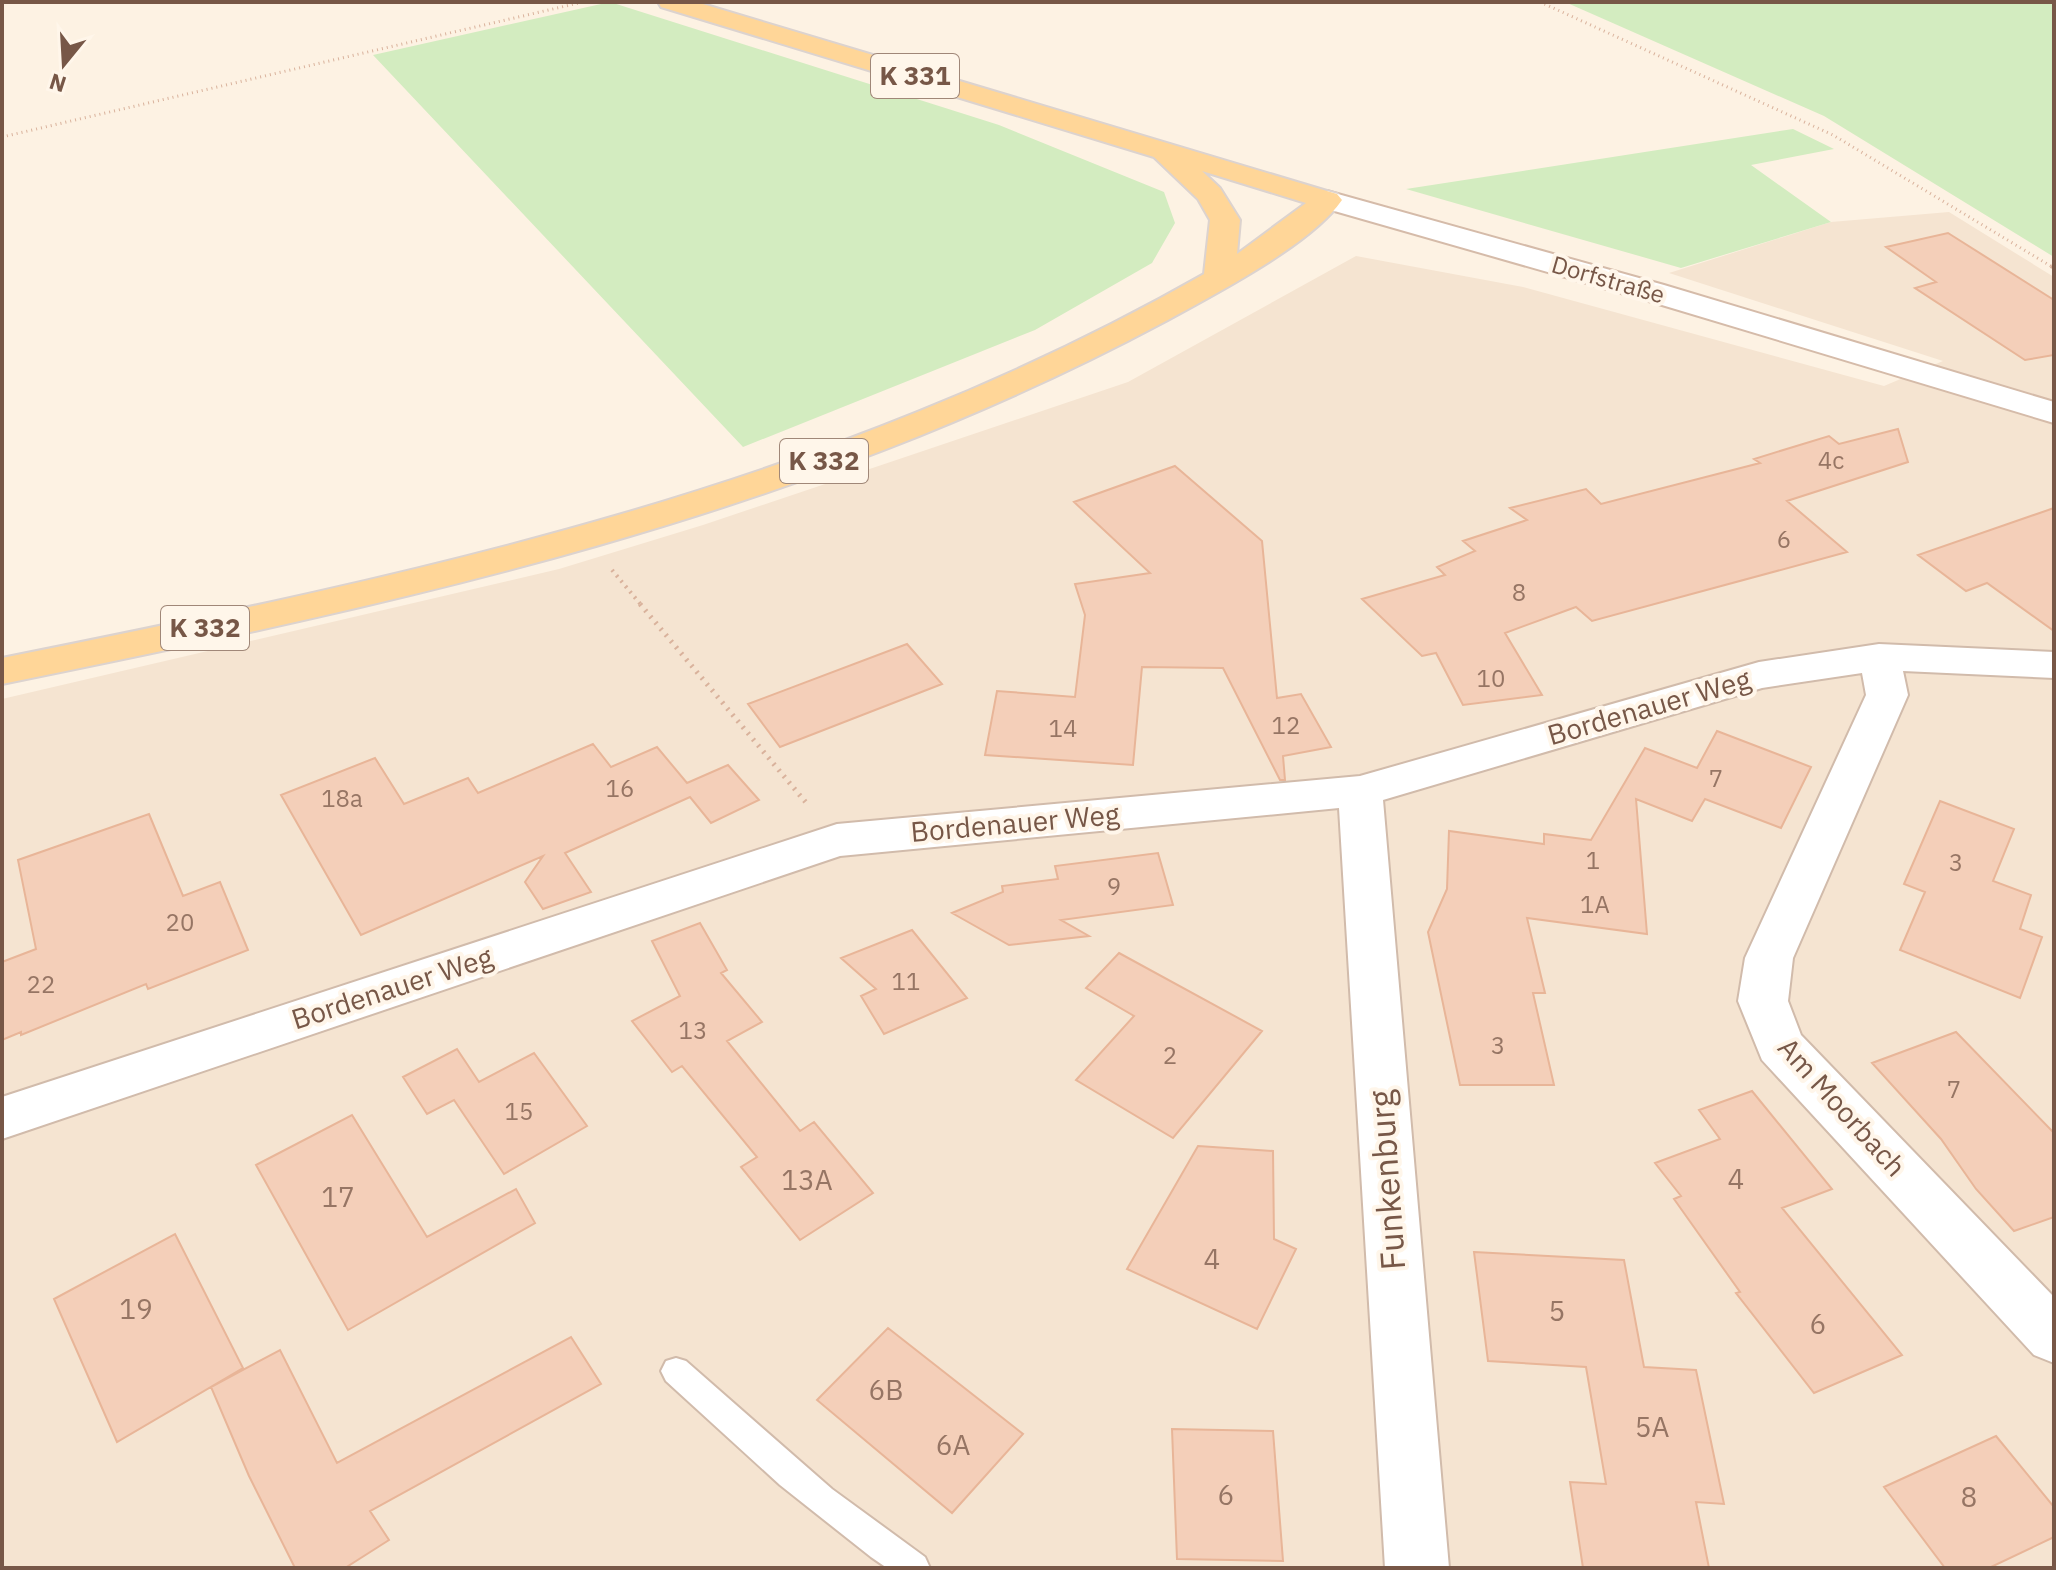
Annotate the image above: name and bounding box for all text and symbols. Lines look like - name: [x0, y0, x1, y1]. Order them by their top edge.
- north arrow: [24, 24, 104, 104]
- road number: K 331: [871, 54, 959, 98]
- text: N: [46, 67, 70, 100]
- street label: Dorfstraße: [1548, 248, 1669, 310]
- road number: K 332: [780, 439, 868, 483]
- house number: 4c: [1818, 444, 1844, 476]
- house number: 6: [1777, 523, 1791, 555]
- house number: 8: [1512, 576, 1526, 608]
- road number: K 332: [161, 606, 249, 650]
- street label: Bordenauer Weg: [1543, 660, 1755, 753]
- house number: 10: [1477, 662, 1505, 694]
- house number: 12: [1272, 709, 1300, 741]
- house number: 14: [1049, 712, 1077, 744]
- house number: 7: [1709, 762, 1723, 794]
- house number: 16: [606, 772, 634, 804]
- house number: 18a: [321, 782, 363, 814]
- street label: Bordenauer Weg: [909, 795, 1121, 850]
- house number: 1: [1586, 844, 1600, 876]
- house number: 3: [1949, 846, 1963, 878]
- house number: 9: [1107, 870, 1121, 902]
- house number: 1A: [1580, 888, 1610, 920]
- house number: 20: [166, 906, 194, 938]
- street label: Bordenauer Weg: [287, 938, 497, 1037]
- house number: 11: [892, 965, 920, 997]
- house number: 22: [27, 968, 55, 1000]
- house number: 13: [679, 1014, 707, 1046]
- house number: 3: [1491, 1029, 1505, 1061]
- street label: Am Moorbach: [1770, 1029, 1915, 1184]
- house number: 2: [1163, 1039, 1177, 1071]
- house number: 7: [1947, 1073, 1961, 1105]
- street label: Funkenburg: [1358, 1088, 1414, 1272]
- house number: 15: [505, 1095, 533, 1127]
- house number: 4: [1728, 1160, 1744, 1197]
- house number: 13A: [781, 1161, 833, 1198]
- house number: 17: [321, 1178, 355, 1215]
- house number: 4: [1204, 1240, 1220, 1277]
- house number: 19: [119, 1290, 153, 1327]
- house number: 5: [1549, 1292, 1565, 1329]
- house number: 6: [1810, 1305, 1826, 1342]
- house number: 6B: [868, 1371, 904, 1408]
- house number: 5A: [1635, 1408, 1669, 1445]
- house number: 6A: [936, 1426, 970, 1463]
- house number: 6: [1218, 1476, 1234, 1513]
- house number: 8: [1961, 1478, 1977, 1515]

